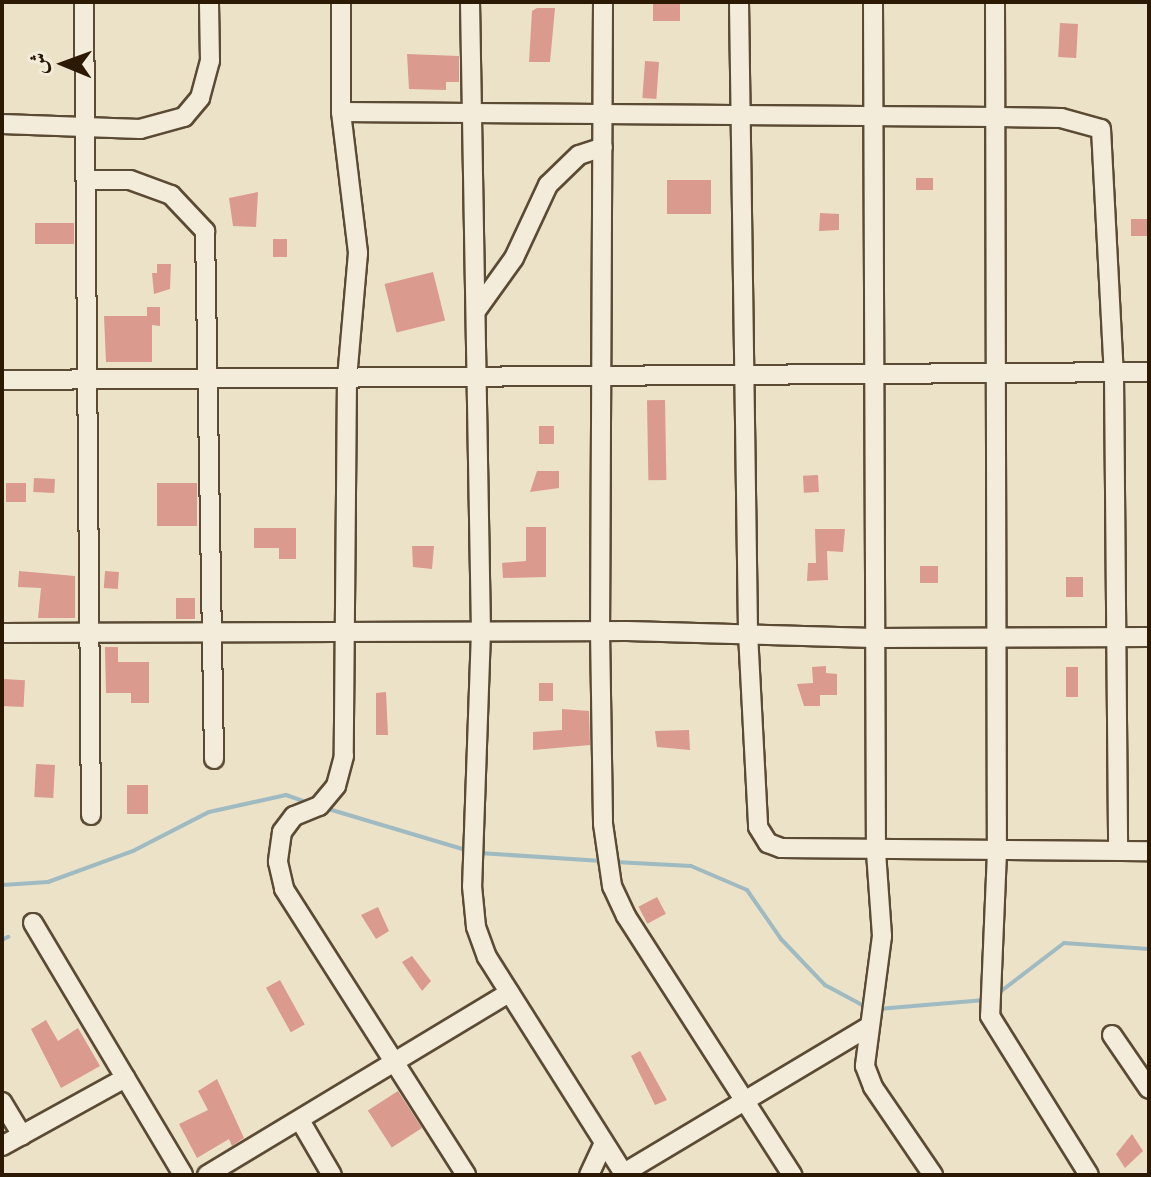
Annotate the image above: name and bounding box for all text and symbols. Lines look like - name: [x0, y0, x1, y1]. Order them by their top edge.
- north arrow: [24, 24, 104, 104]
- text: ش: [29, 52, 51, 75]

